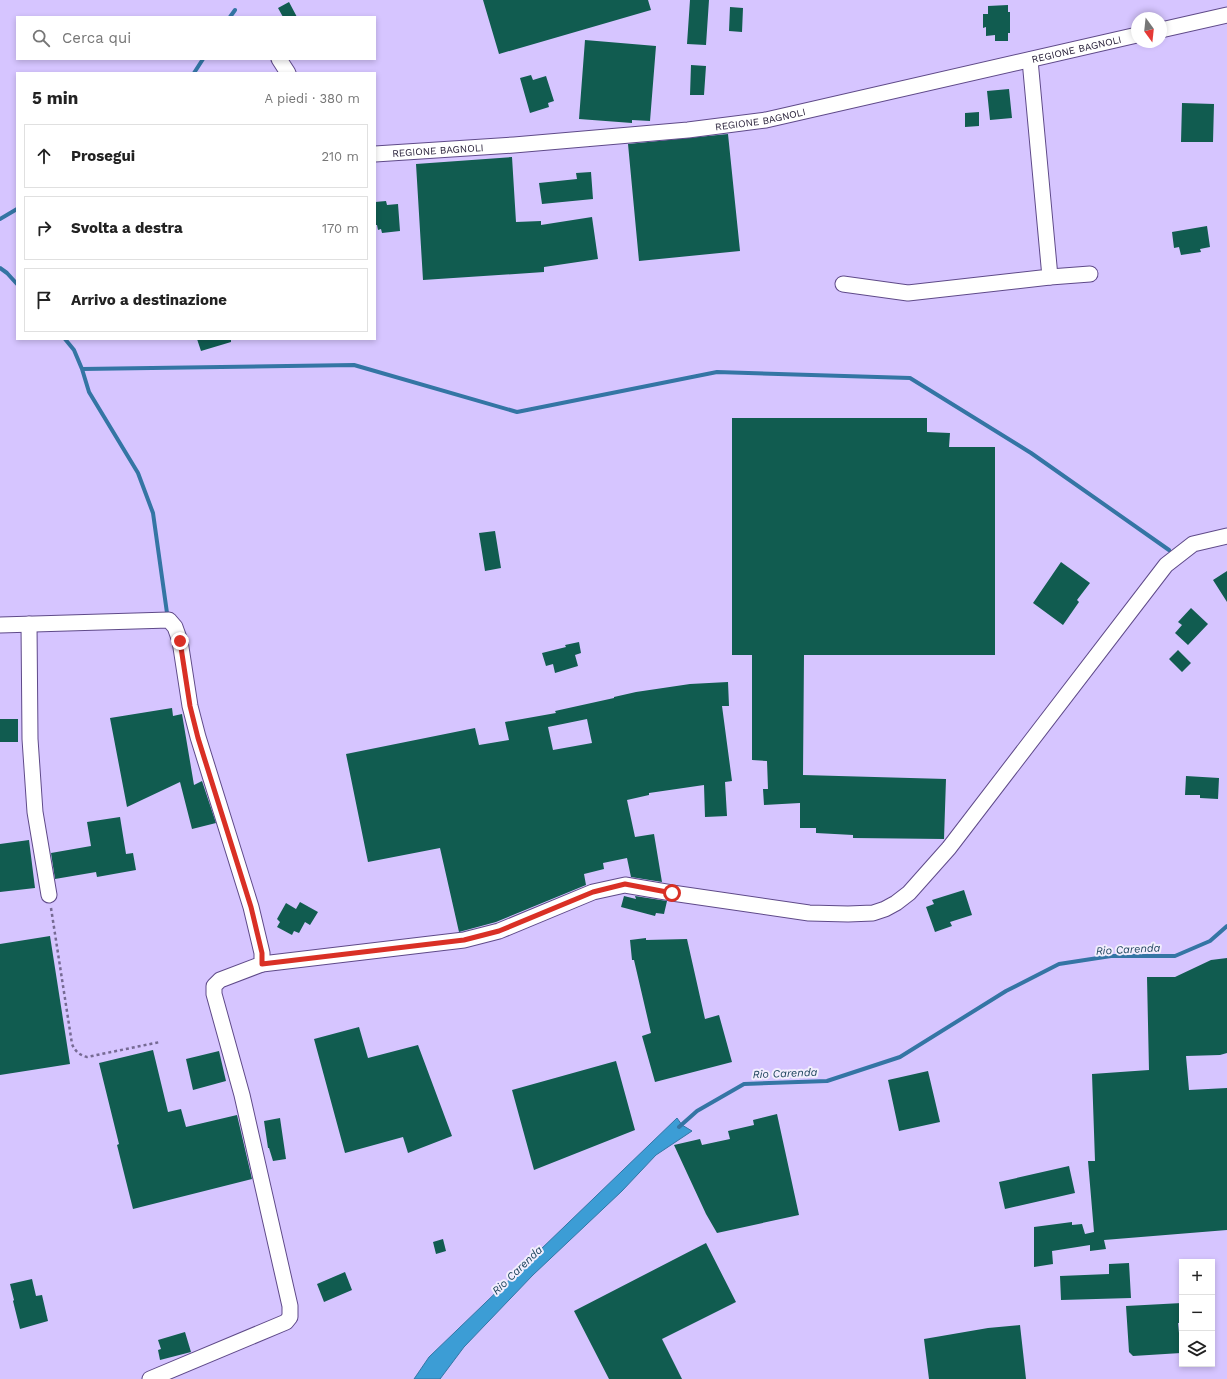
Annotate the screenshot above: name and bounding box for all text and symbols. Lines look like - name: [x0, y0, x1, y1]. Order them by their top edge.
- north arrow: [1131, 12, 1167, 48]
- search box: [16, 16, 376, 60]
- icon: search: [30, 27, 52, 49]
- text: Cerca qui: [62, 29, 131, 47]
- street label: REGIONE BAGNOLI: [1031, 34, 1122, 65]
- text: 5 min: [32, 88, 78, 108]
- text: A piedi · 380 m: [264, 91, 360, 106]
- street label: REGIONE BAGNOLI: [714, 106, 807, 132]
- street label: REGIONE BAGNOLI: [392, 142, 484, 159]
- icon: ahead: [33, 145, 55, 167]
- text: Prosegui: [71, 147, 135, 165]
- text: 210 m: [321, 149, 359, 164]
- icon: right: [33, 217, 55, 239]
- text: Svolta a destra: [71, 219, 183, 237]
- text: 170 m: [322, 221, 359, 236]
- icon: arrive: [33, 289, 55, 311]
- text: Arrivo a destinazione: [71, 291, 227, 309]
- route end: [171, 632, 189, 650]
- route start: [663, 884, 681, 902]
- water label: Rio Carenda: [1095, 941, 1161, 958]
- water label: Rio Carenda: [752, 1066, 818, 1081]
- water label: Rio Carenda: [490, 1243, 545, 1297]
- map controls: [1179, 1259, 1215, 1367]
- button: +: [1179, 1259, 1215, 1295]
- button: −: [1179, 1295, 1215, 1331]
- button: layers: [1179, 1331, 1215, 1367]

